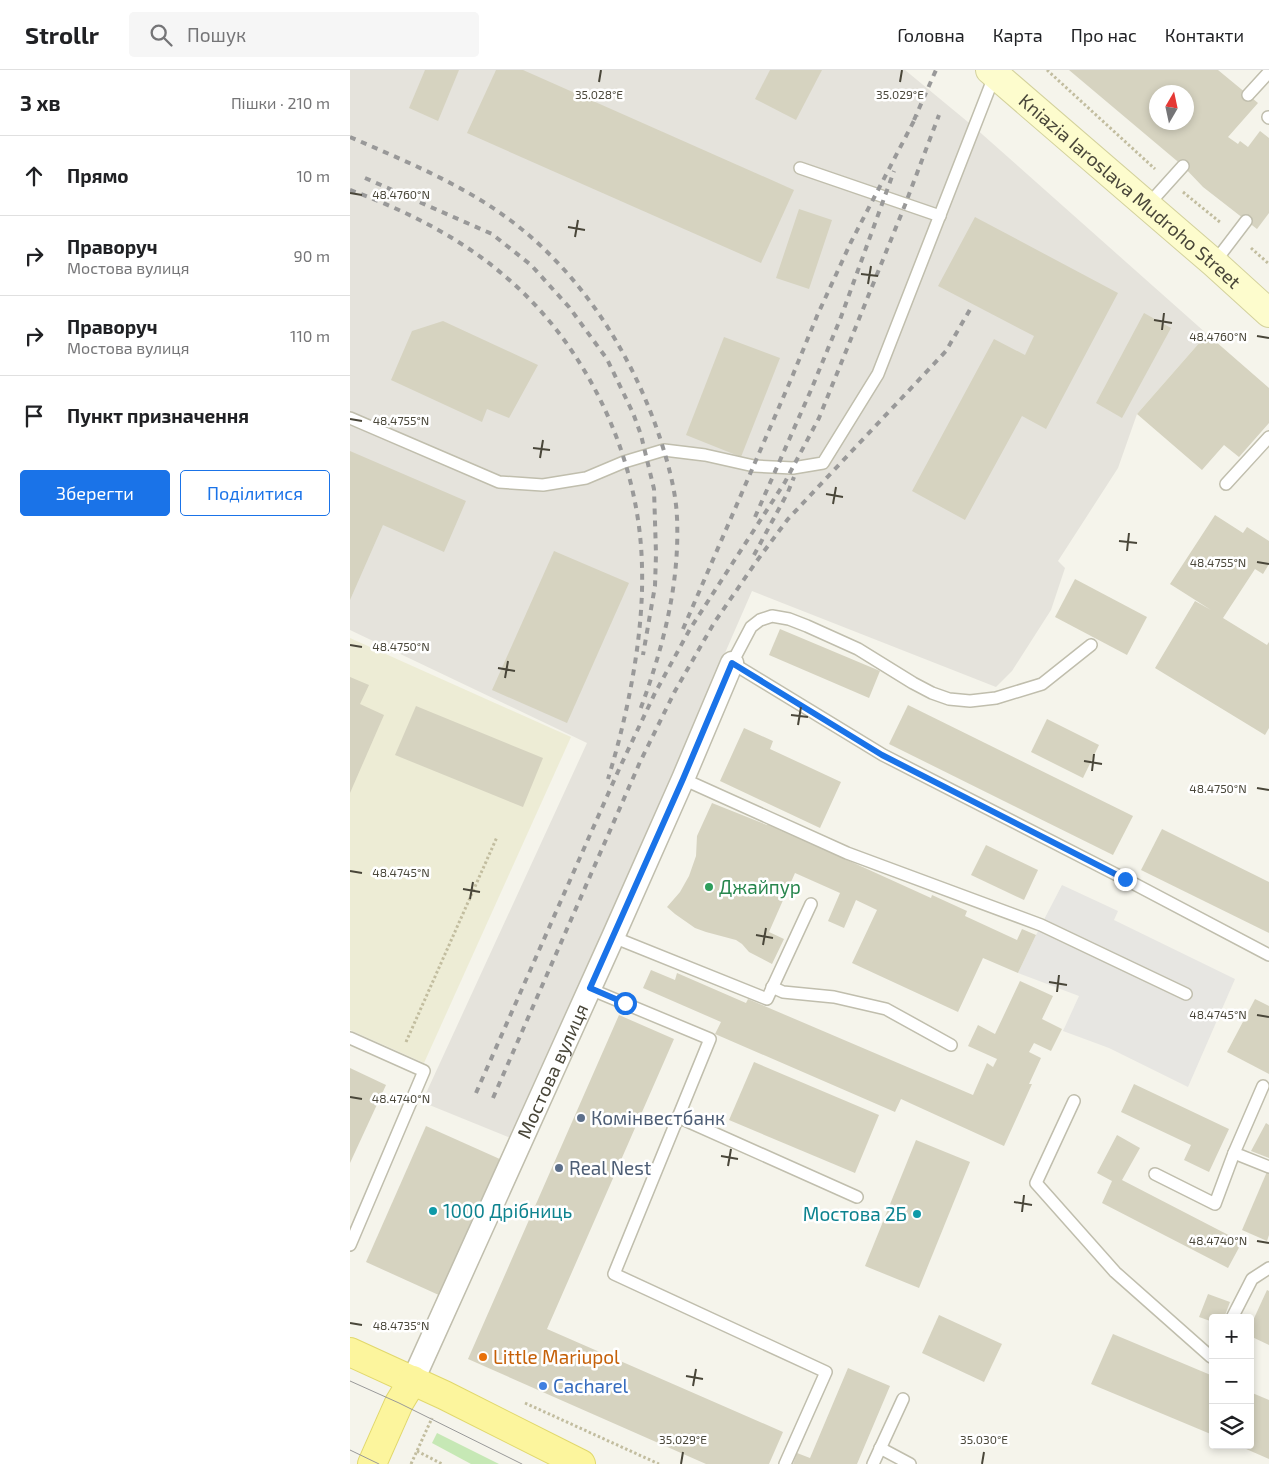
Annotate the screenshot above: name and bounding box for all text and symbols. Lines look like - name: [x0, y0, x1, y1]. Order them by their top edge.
- search box: [129, 12, 479, 57]
- text: Strollr: [25, 20, 99, 49]
- icon: search: [147, 21, 175, 49]
- text: Пошук: [187, 23, 246, 46]
- text: Головна: [897, 24, 965, 46]
- text: Карта: [993, 24, 1043, 46]
- text: Про нас: [1071, 24, 1137, 46]
- text: Контакти: [1165, 24, 1244, 46]
- north arrow: [1149, 85, 1194, 130]
- text: 35.028°E: [575, 87, 623, 101]
- text: 35.029°E: [876, 87, 924, 101]
- street label: Kniazia Iaroslava Mudroho Street: [1015, 88, 1246, 293]
- text: 3 хв: [20, 90, 60, 115]
- text: Пішки · 210 m: [231, 93, 330, 112]
- icon: ahead: [20, 162, 48, 190]
- text: Прямо: [67, 164, 129, 187]
- text: 10 m: [296, 166, 330, 185]
- text: 48.4760°N: [372, 187, 430, 201]
- text: Праворуч: [67, 235, 158, 258]
- icon: right: [20, 242, 48, 270]
- text: 90 m: [294, 246, 330, 265]
- text: Мостова вулиця: [67, 258, 189, 277]
- text: Праворуч: [67, 315, 158, 338]
- icon: right: [20, 322, 48, 350]
- text: 110 m: [290, 326, 330, 345]
- text: 48.4760°N: [1189, 329, 1247, 343]
- text: Мостова вулиця: [67, 338, 189, 357]
- icon: arrive: [20, 402, 48, 430]
- text: Пункт призначення: [67, 404, 249, 427]
- text: 48.4755°N: [373, 413, 429, 427]
- button: Зберегти: [20, 470, 170, 516]
- button: Поділитися: [180, 470, 330, 516]
- text: 48.4755°N: [1190, 555, 1246, 569]
- text: 48.4750°N: [372, 639, 430, 653]
- text: 48.4750°N: [1189, 781, 1247, 795]
- text: 48.4745°N: [372, 865, 430, 879]
- route end: [1114, 868, 1137, 891]
- place label: Джайпур: [719, 875, 801, 899]
- marker: Джайпур: [703, 881, 715, 893]
- route start: [614, 992, 637, 1015]
- street label: Мостова вулиця: [512, 1000, 592, 1142]
- text: 48.4745°N: [1189, 1007, 1247, 1021]
- text: 48.4740°N: [372, 1091, 430, 1105]
- place label: Комінвестбанк: [591, 1106, 725, 1129]
- marker: Комінвестбанк: [575, 1112, 587, 1124]
- place label: Real Nest: [569, 1156, 651, 1179]
- marker: Real Nest: [553, 1162, 565, 1174]
- place label: 1000 Дрібниць: [443, 1199, 572, 1222]
- place label: Мостова 2Б: [803, 1202, 907, 1225]
- marker: 1000 Дрібниць: [427, 1205, 439, 1217]
- marker: Мостова 2Б: [911, 1208, 923, 1220]
- text: 48.4740°N: [1189, 1233, 1247, 1247]
- map controls: [1209, 1314, 1254, 1449]
- button: +: [1209, 1314, 1254, 1359]
- text: 48.4735°N: [373, 1318, 429, 1332]
- place label: Little Mariupol: [493, 1345, 620, 1368]
- marker: Little Mariupol: [477, 1351, 489, 1363]
- button: −: [1209, 1359, 1254, 1404]
- place label: Cacharel: [553, 1374, 629, 1397]
- marker: Cacharel: [537, 1380, 549, 1392]
- button: layers: [1209, 1404, 1254, 1449]
- text: 35.029°E: [659, 1432, 707, 1446]
- text: 35.030°E: [960, 1432, 1008, 1446]

